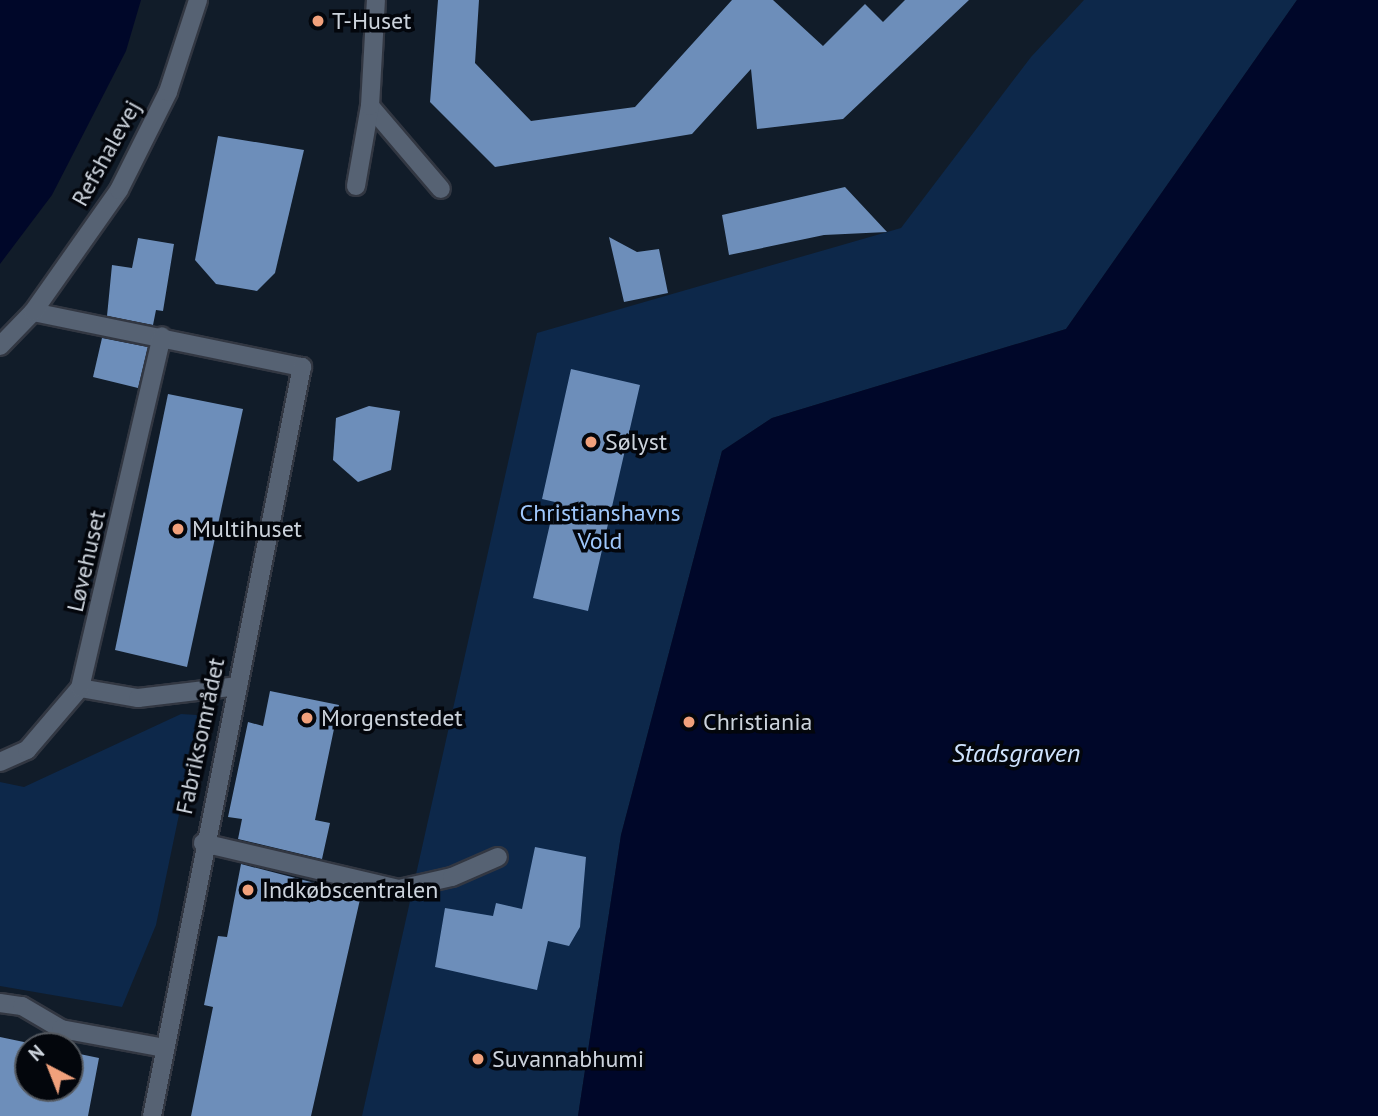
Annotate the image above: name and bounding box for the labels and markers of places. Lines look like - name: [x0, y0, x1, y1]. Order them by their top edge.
- place label: T-Huset: [332, 7, 411, 35]
- marker: T-Huset: [310, 13, 326, 29]
- place label: Sølyst: [605, 428, 667, 456]
- marker: Sølyst: [583, 434, 599, 450]
- place label: Multihuset: [192, 515, 302, 543]
- marker: Multihuset: [170, 521, 186, 537]
- place label: Morgenstedet: [321, 704, 463, 732]
- place label: Christiania: [703, 708, 812, 736]
- marker: Morgenstedet: [299, 710, 315, 726]
- marker: Christiania: [681, 714, 697, 730]
- place label: Indkøbscentralen: [262, 876, 438, 904]
- marker: Indkøbscentralen: [240, 882, 256, 898]
- place label: Suvannabhumi: [492, 1045, 644, 1073]
- marker: Suvannabhumi: [470, 1051, 486, 1067]

